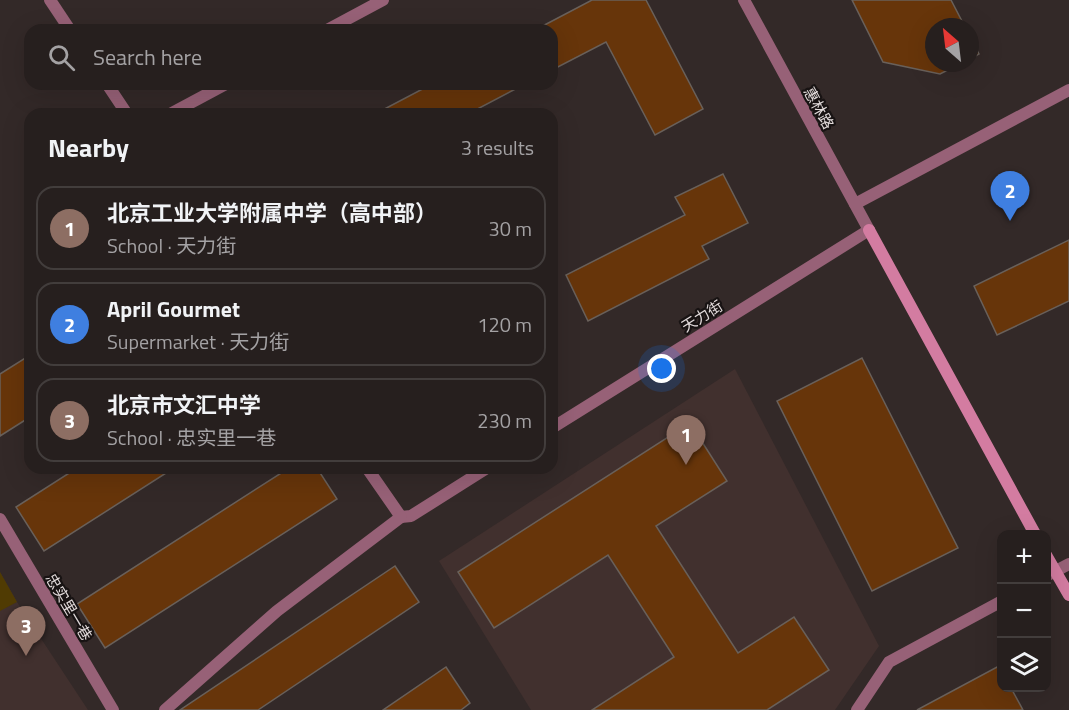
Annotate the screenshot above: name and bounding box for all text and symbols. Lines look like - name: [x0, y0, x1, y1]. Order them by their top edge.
- north arrow: [925, 18, 979, 72]
- search box: [24, 24, 558, 90]
- text: Search here: [93, 40, 202, 74]
- icon: search: [45, 41, 78, 74]
- street label: 惠林路: [798, 83, 840, 133]
- text: Nearby: [48, 128, 129, 167]
- text: 3 results: [461, 132, 534, 163]
- pin: 2: [990, 172, 1030, 221]
- text: 北京工业大学附属中学（高中部）: [107, 196, 437, 230]
- text: 1: [64, 213, 75, 244]
- text: 30 m: [488, 213, 532, 244]
- text: School · 天力街: [107, 230, 236, 261]
- text: April Gourmet: [107, 292, 240, 326]
- street label: 天力街: [677, 294, 727, 338]
- text: 2: [64, 309, 75, 340]
- text: 120 m: [477, 309, 532, 340]
- text: Supermarket · 天力街: [107, 326, 289, 357]
- your location: [647, 354, 676, 383]
- text: 北京市文汇中学: [107, 388, 261, 422]
- text: 3: [64, 405, 75, 436]
- text: 230 m: [477, 405, 532, 436]
- pin: 1: [666, 416, 706, 465]
- text: School · 忠实里一巷: [107, 422, 276, 453]
- map controls: [997, 530, 1051, 692]
- button: +: [997, 530, 1051, 584]
- street label: 忠实里一巷: [40, 569, 98, 645]
- button: −: [997, 584, 1051, 638]
- pin: 3: [6, 606, 46, 656]
- button: layers: [997, 638, 1051, 692]

